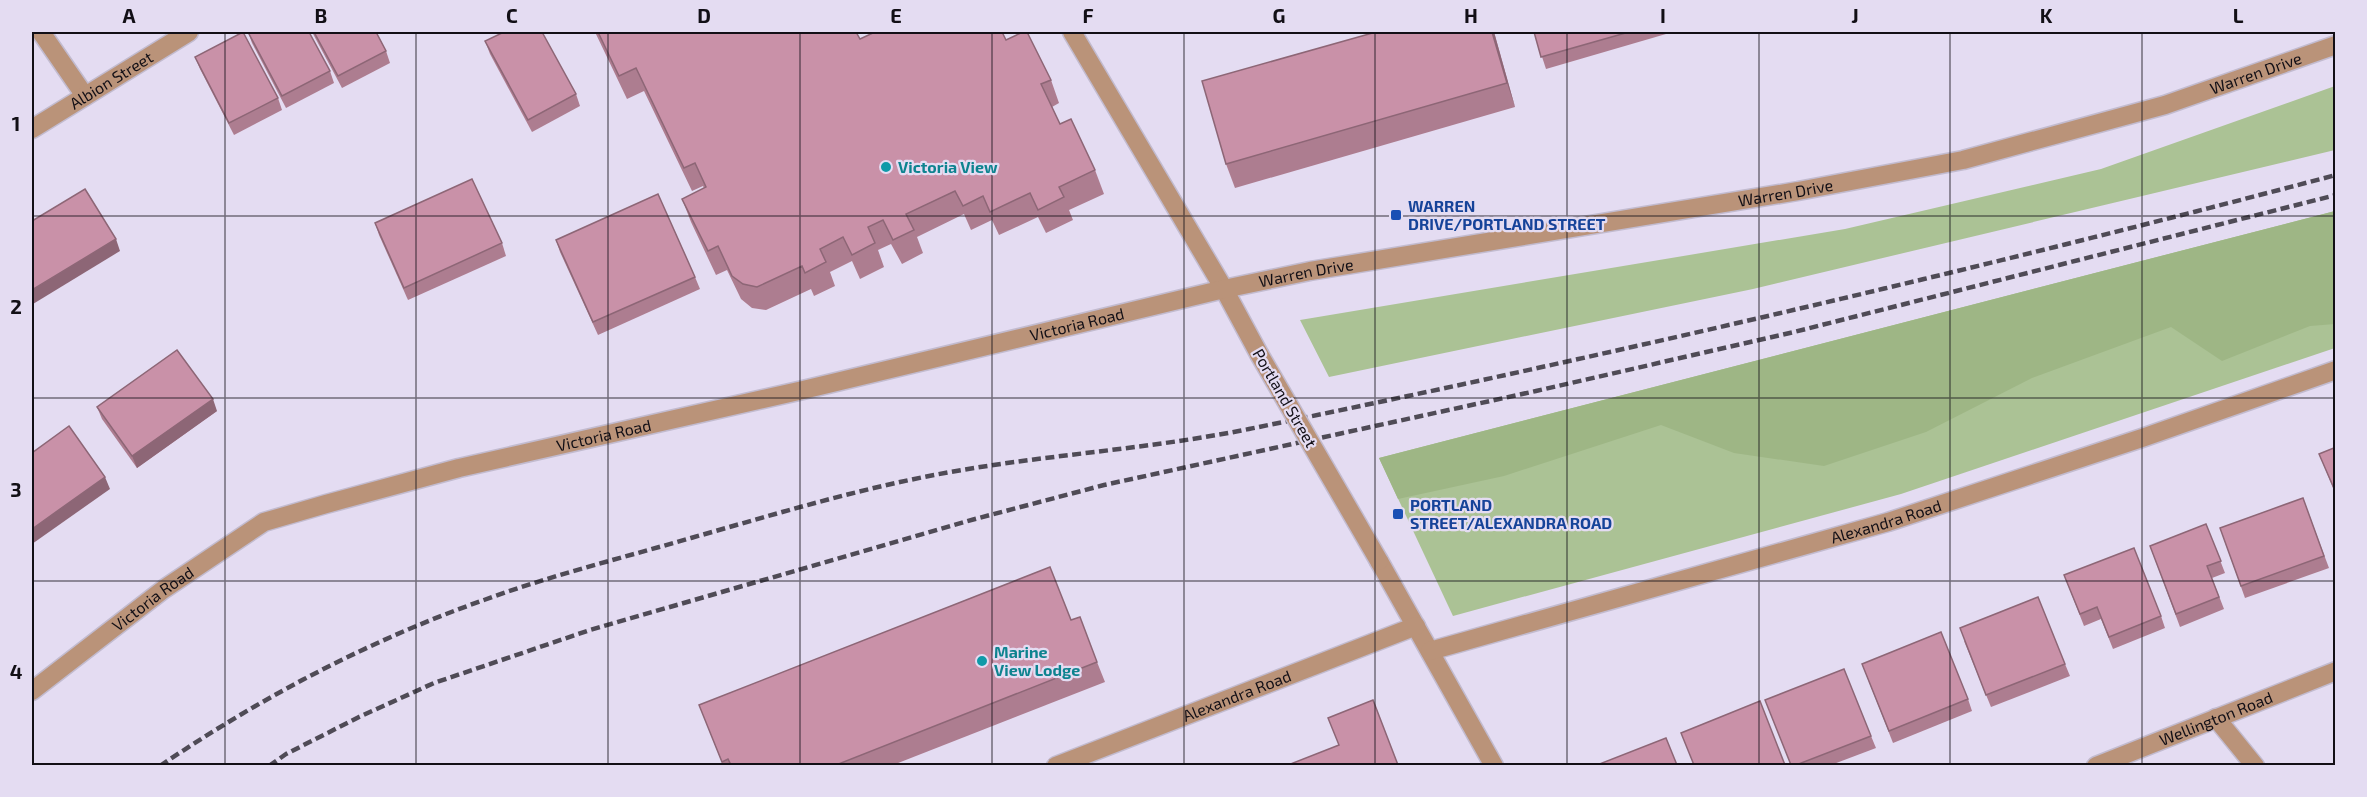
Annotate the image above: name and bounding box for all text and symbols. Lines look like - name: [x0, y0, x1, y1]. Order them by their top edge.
- text: A: [122, 3, 136, 27]
- text: B: [315, 3, 327, 27]
- text: C: [506, 3, 518, 27]
- text: D: [697, 3, 711, 27]
- text: E: [890, 3, 902, 27]
- text: F: [1082, 3, 1094, 27]
- text: G: [1273, 3, 1285, 27]
- text: H: [1464, 3, 1478, 27]
- text: I: [1660, 3, 1666, 27]
- text: J: [1851, 3, 1859, 27]
- text: K: [2040, 3, 2053, 27]
- text: L: [2233, 3, 2244, 27]
- street label: Albion Street: [66, 47, 156, 113]
- street label: Warren Drive: [2207, 48, 2304, 98]
- text: 1: [12, 111, 20, 135]
- place label: Victoria View: [898, 157, 998, 176]
- marker: Victoria View: [879, 160, 893, 174]
- street label: Warren Drive: [1737, 175, 1834, 210]
- place label: WARREN DRIVE/PORTLAND STREET: [1408, 196, 1606, 233]
- marker: WARREN DRIVE/PORTLAND STREET: [1389, 208, 1403, 222]
- street label: Warren Drive: [1257, 254, 1355, 290]
- text: 2: [10, 294, 22, 318]
- street label: Victoria Road: [1028, 303, 1126, 344]
- street label: Portland Street: [1249, 345, 1321, 451]
- street label: Victoria Road: [555, 415, 653, 455]
- text: 3: [10, 477, 22, 501]
- place label: PORTLAND STREET/ALEXANDRA ROAD: [1410, 495, 1612, 532]
- street label: Alexandra Road: [1828, 495, 1944, 547]
- marker: PORTLAND STREET/ALEXANDRA ROAD: [1391, 507, 1405, 521]
- street label: Victoria Road: [108, 562, 197, 635]
- place label: Marine View Lodge: [994, 642, 1080, 679]
- marker: Marine View Lodge: [975, 654, 989, 668]
- text: 4: [10, 659, 23, 683]
- street label: Alexandra Road: [1180, 666, 1294, 725]
- street label: Wellington Road: [2156, 687, 2275, 749]

